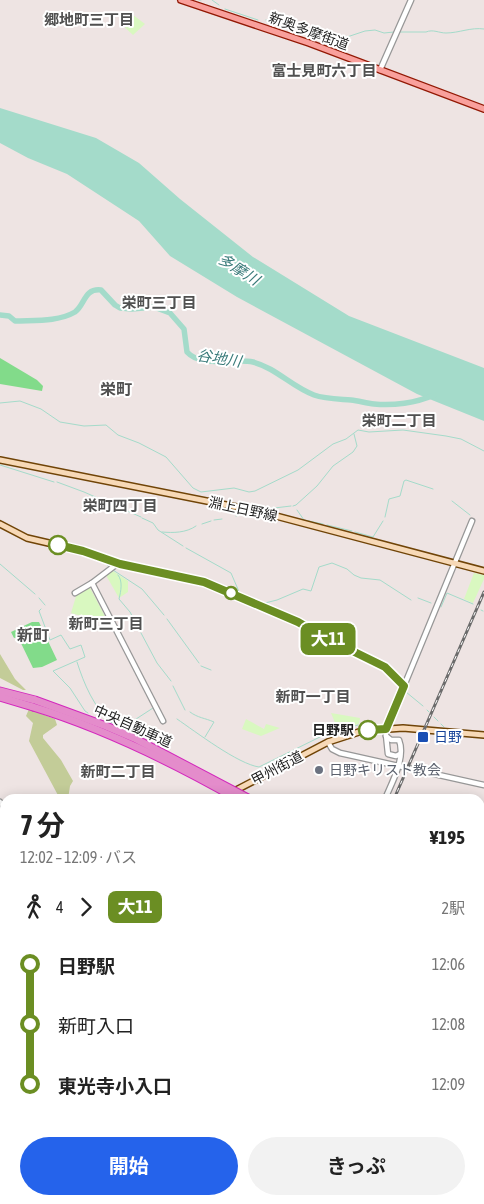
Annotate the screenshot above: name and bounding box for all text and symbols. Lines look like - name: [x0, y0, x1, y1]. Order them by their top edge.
- street label: 新奥多摩街道: [267, 9, 351, 53]
- district label: 郷地町三丁目: [44, 11, 134, 28]
- district label: 富士見町六丁目: [271, 62, 377, 79]
- water label: 多摩川: [215, 250, 264, 289]
- district label: 栄町三丁目: [121, 294, 197, 311]
- water label: 谷地川: [195, 346, 245, 370]
- district label: 栄町: [100, 380, 132, 398]
- district label: 栄町二丁目: [361, 412, 437, 429]
- street label: 淵上日野線: [207, 494, 279, 524]
- district label: 栄町四丁目: [82, 497, 158, 514]
- unlabelled marker: [48, 535, 68, 555]
- unlabelled marker: [224, 586, 238, 600]
- district label: 新町三丁目: [68, 615, 144, 632]
- line badge: 大11: [299, 623, 357, 655]
- district label: 新町: [17, 626, 49, 644]
- text: 大11: [311, 628, 345, 649]
- district label: 新町一丁目: [275, 688, 351, 705]
- street label: 中央自動車道: [91, 702, 175, 750]
- marker: 日野駅: [358, 720, 378, 740]
- place label: 日野駅: [312, 722, 354, 738]
- place label: 日野: [434, 729, 462, 745]
- marker: 日野: [416, 730, 430, 744]
- street label: 甲州街道: [249, 748, 305, 788]
- place label: 日野キリスト教会: [329, 762, 441, 778]
- district label: 新町二丁目: [80, 763, 156, 780]
- marker: 日野キリスト教会: [313, 764, 325, 776]
- text: 7 分: [20, 809, 65, 841]
- text: ¥195: [430, 826, 465, 848]
- text: 12:02 – 12:09 · バス: [20, 848, 137, 866]
- icon: walk: [20, 893, 48, 921]
- icon: forward: [72, 893, 100, 921]
- text: 大11: [118, 896, 152, 917]
- text: 4: [56, 898, 64, 916]
- text: 2駅: [441, 899, 465, 917]
- text: 日野駅: [58, 955, 115, 977]
- text: 12:06: [432, 955, 465, 973]
- text: 新町入口: [58, 1015, 134, 1037]
- text: 12:08: [432, 1015, 465, 1033]
- text: 東光寺小入口: [58, 1075, 172, 1097]
- text: 12:09: [432, 1075, 465, 1093]
- button: 開始: [20, 1137, 238, 1195]
- button: きっぷ: [248, 1137, 465, 1195]

